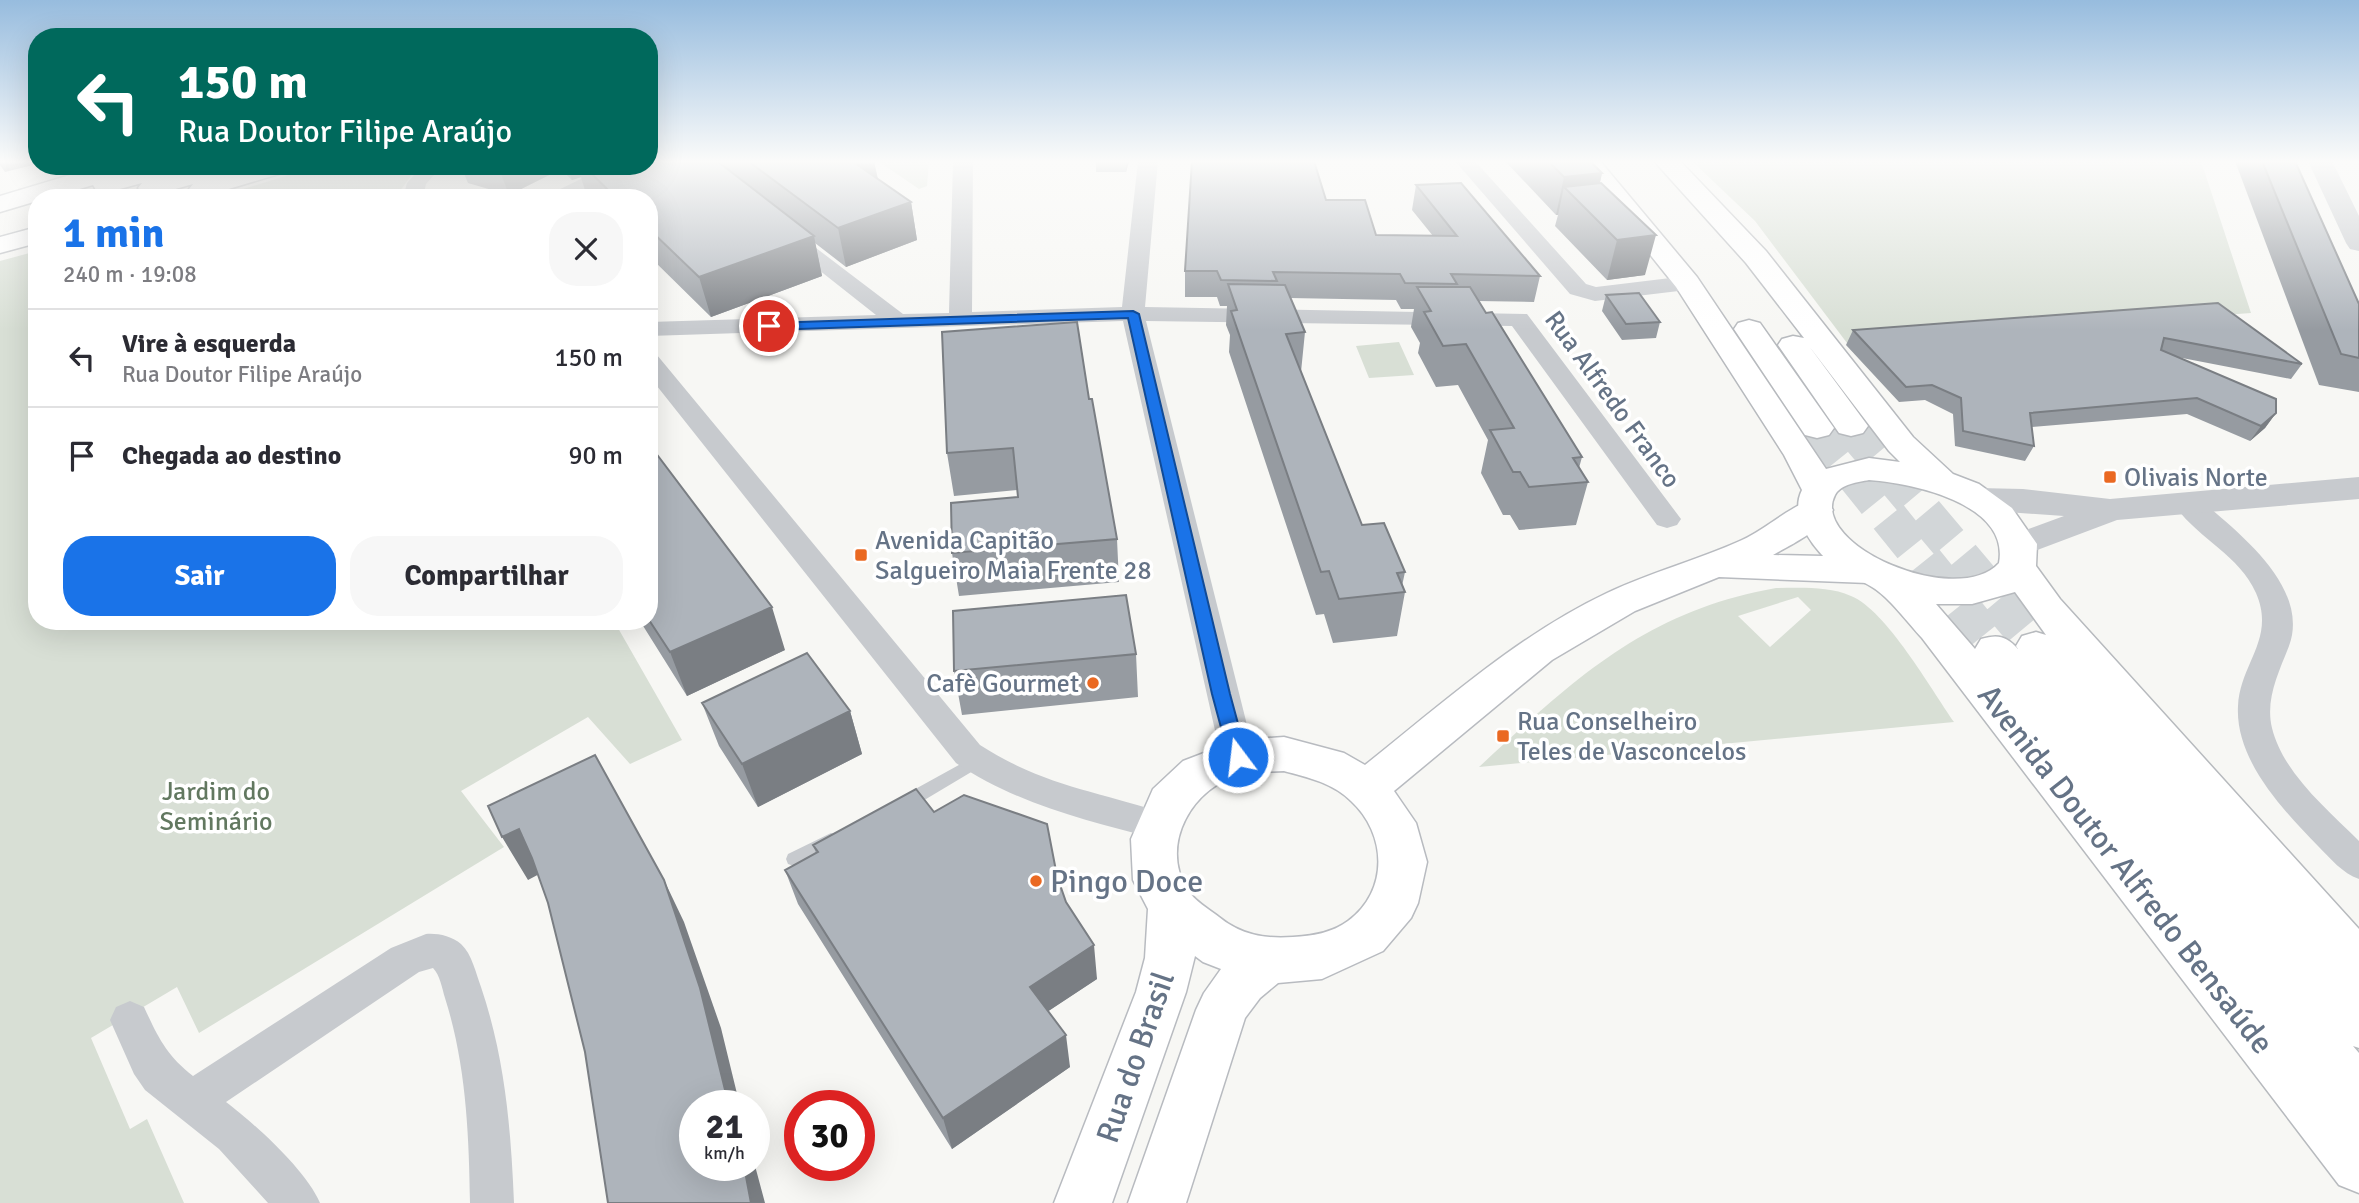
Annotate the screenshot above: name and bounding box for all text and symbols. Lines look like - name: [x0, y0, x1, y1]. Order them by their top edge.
- text: 150 m: [178, 52, 308, 112]
- icon: left: [63, 56, 154, 147]
- text: Rua Doutor Filipe Araújo: [178, 112, 512, 151]
- text: 1 min: [63, 208, 164, 259]
- button: close: [549, 212, 623, 286]
- text: 240 m · 19:08: [63, 260, 197, 289]
- pin: [739, 296, 799, 356]
- street label: Rua Alfredo Franco: [1537, 305, 1687, 494]
- icon: arrive: [750, 307, 788, 345]
- text: Vire à esquerda: [122, 328, 296, 360]
- icon: left: [63, 339, 101, 377]
- text: 150 m: [554, 342, 623, 374]
- text: Rua Doutor Filipe Araújo: [122, 360, 362, 389]
- icon: arrive: [63, 437, 101, 475]
- text: Chegada ao destino: [122, 440, 341, 472]
- text: 90 m: [568, 440, 623, 472]
- place label: Olivais Norte: [2124, 462, 2268, 494]
- marker: Olivais Norte: [2102, 469, 2118, 485]
- place label: Avenida Capitão Salgueiro Maia Frente 28: [875, 525, 1151, 587]
- button: Sair: [63, 536, 336, 616]
- button: Compartilhar: [350, 536, 623, 616]
- marker: Avenida Capitão Salgueiro Maia Frente 28: [853, 547, 869, 563]
- place label: Cafè Gourmet: [926, 668, 1079, 700]
- marker: Cafè Gourmet: [1085, 675, 1101, 691]
- street label: Avenida Doutor Alfredo Bensaúde: [1969, 677, 2282, 1062]
- place label: Rua Conselheiro Teles de Vasconcelos: [1517, 706, 1746, 768]
- position arrow: [1201, 720, 1275, 794]
- marker: Rua Conselheiro Teles de Vasconcelos: [1495, 728, 1511, 744]
- park label: Jardim do Seminário: [159, 776, 273, 838]
- place label: Pingo Doce: [1050, 862, 1203, 901]
- marker: Pingo Doce: [1028, 873, 1044, 889]
- street label: Rua do Brasil: [1088, 966, 1183, 1148]
- speed limit sign: 30: [784, 1090, 875, 1181]
- text: 21: [706, 1105, 743, 1148]
- text: km/h: [704, 1142, 745, 1164]

